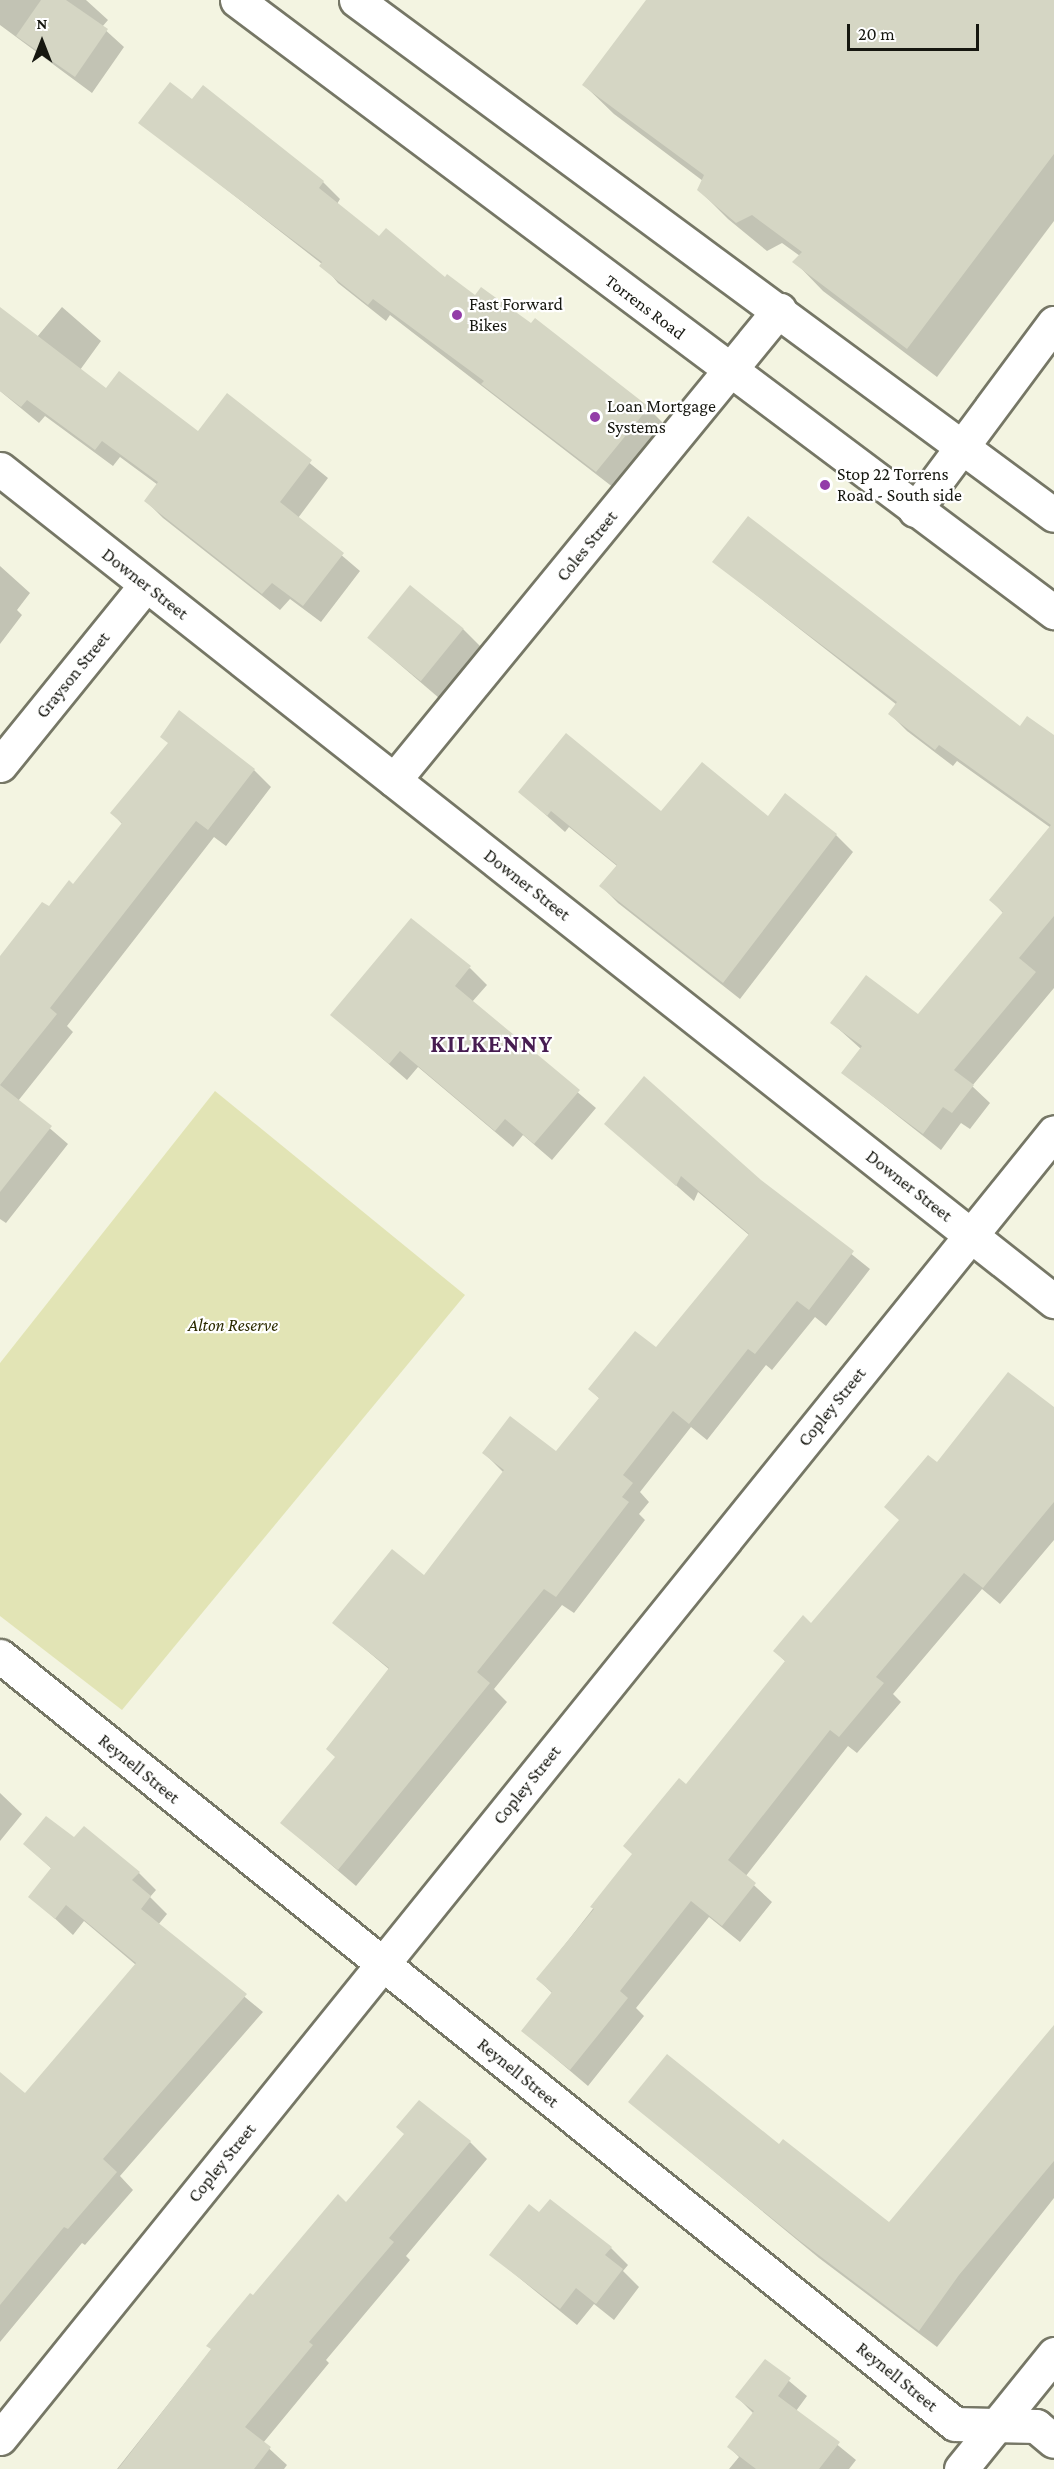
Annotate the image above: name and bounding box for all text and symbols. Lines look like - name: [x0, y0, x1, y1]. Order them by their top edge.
- north arrow: [12, 12, 72, 72]
- scale bar: [850, 12, 982, 50]
- text: N: [37, 15, 47, 32]
- text: 20 m: [858, 24, 895, 44]
- street label: Torrens Road: [601, 270, 689, 344]
- place label: Fast Forward Bikes: [469, 294, 563, 336]
- marker: Fast Forward Bikes: [450, 308, 464, 322]
- place label: Loan Mortgage Systems: [607, 396, 716, 438]
- marker: Loan Mortgage Systems: [588, 410, 602, 424]
- place label: Stop 22 Torrens Road - South side: [837, 464, 962, 506]
- marker: Stop 22 Torrens Road - South side: [818, 478, 832, 492]
- street label: Coles Street: [552, 506, 622, 586]
- street label: Downer Street: [98, 544, 192, 624]
- street label: Grayson Street: [32, 627, 114, 723]
- street label: Downer Street: [480, 845, 574, 925]
- district label: KILKENNY: [430, 1030, 554, 1058]
- street label: Downer Street: [862, 1146, 956, 1226]
- park label: Alton Reserve: [188, 1314, 278, 1336]
- street label: Copley Street: [794, 1363, 870, 1451]
- street label: Reynell Street: [94, 1730, 184, 1808]
- street label: Copley Street: [489, 1741, 565, 1829]
- street label: Reynell Street: [473, 2034, 563, 2112]
- street label: Copley Street: [184, 2119, 260, 2207]
- street label: Reynell Street: [852, 2338, 942, 2416]

